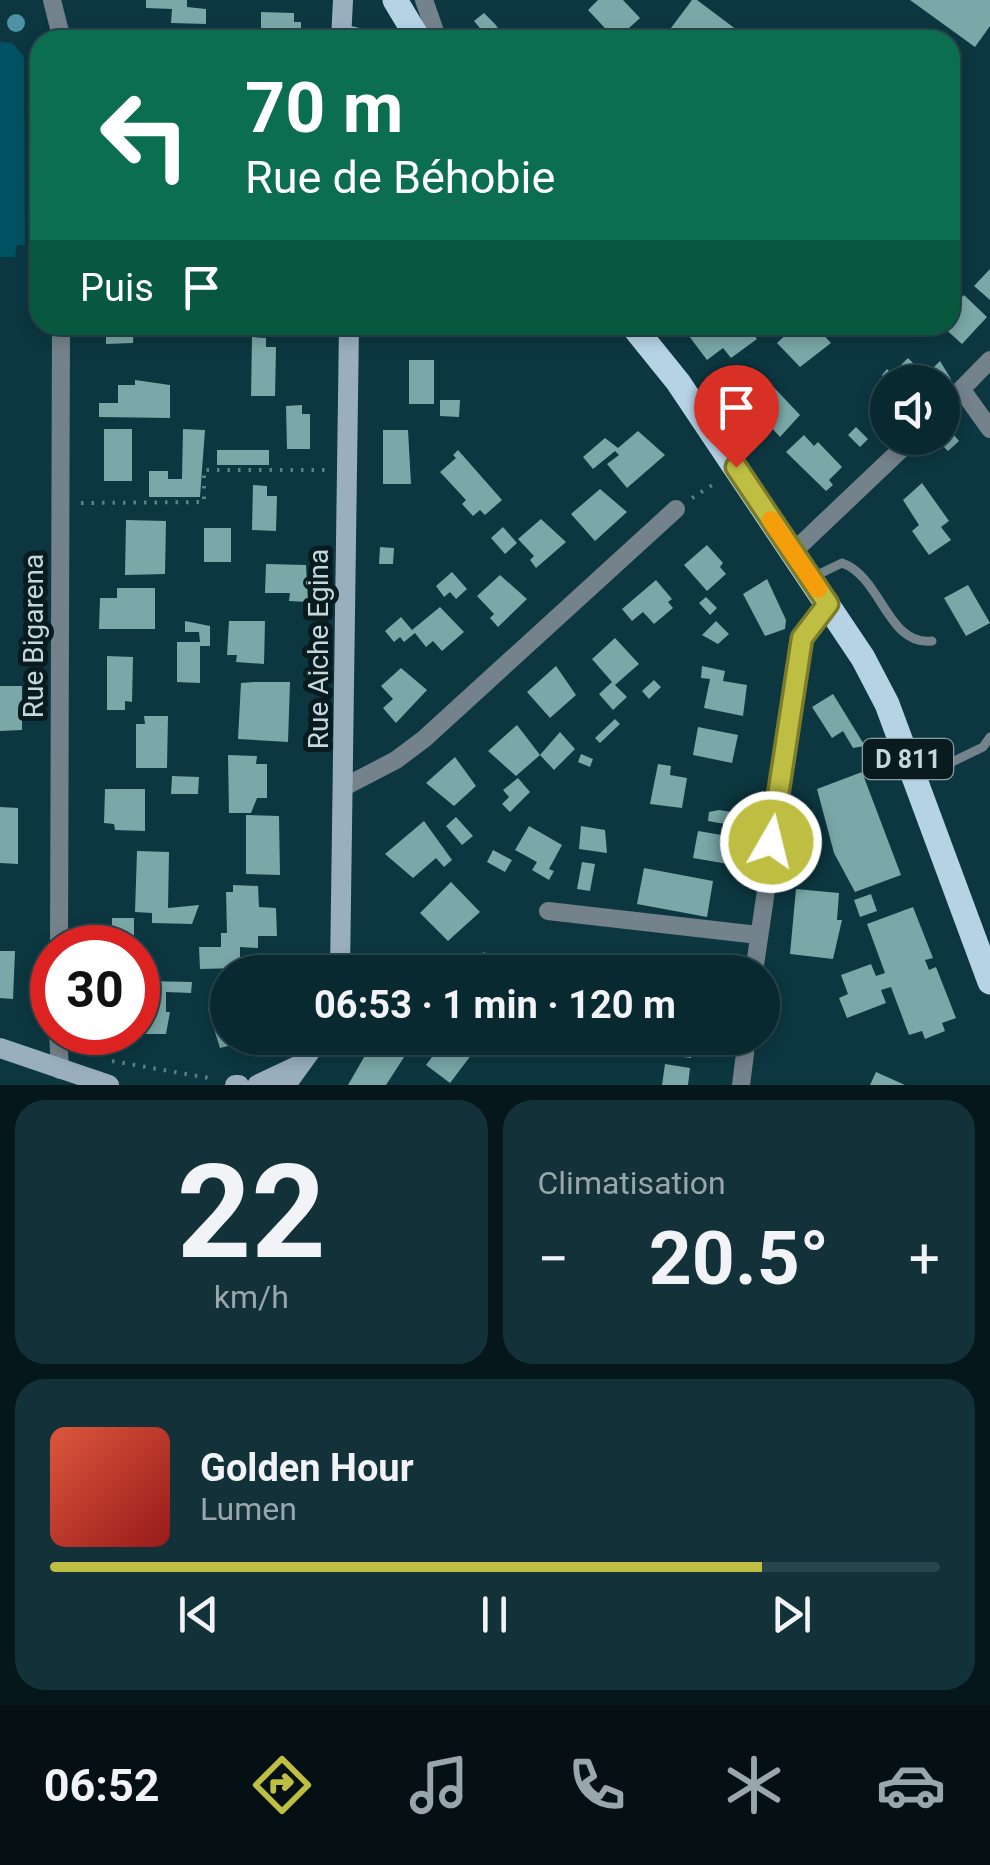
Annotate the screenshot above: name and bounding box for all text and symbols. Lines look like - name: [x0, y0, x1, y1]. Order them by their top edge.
- text: 70 m: [245, 67, 403, 149]
- icon: left: [80, 70, 210, 200]
- text: Rue de Béhobie: [245, 151, 555, 204]
- icon: arrive: [174, 260, 229, 315]
- text: Puis: [80, 266, 154, 310]
- pin: [694, 365, 779, 468]
- map controls: [870, 365, 960, 455]
- button: sound: [870, 365, 960, 455]
- icon: arrive: [709, 380, 764, 435]
- street label: Rue Aiche Egina: [302, 549, 335, 749]
- street label: Rue Bigarena: [17, 554, 50, 718]
- road number: D 811: [863, 739, 953, 779]
- position arrow: [719, 790, 823, 894]
- speed limit sign: 30: [30, 925, 160, 1055]
- text: 06:53 · 1 min · 120 m: [314, 983, 676, 1027]
- text: 22: [177, 1136, 326, 1289]
- text: Climatisation: [538, 1164, 726, 1202]
- text: 20.5°: [649, 1214, 829, 1302]
- text: −: [538, 1227, 569, 1291]
- text: +: [909, 1227, 940, 1291]
- text: km/h: [214, 1278, 289, 1316]
- text: Golden Hour: [200, 1446, 414, 1490]
- text: Lumen: [200, 1490, 297, 1528]
- icon: previous: [171, 1587, 226, 1642]
- icon: pause: [467, 1587, 522, 1642]
- icon: next: [764, 1587, 819, 1642]
- icon: directions: [247, 1750, 317, 1820]
- icon: music: [404, 1750, 474, 1820]
- icon: phone: [562, 1750, 632, 1820]
- icon: climate: [719, 1750, 789, 1820]
- icon: car: [876, 1750, 946, 1820]
- text: 06:52: [44, 1759, 160, 1812]

